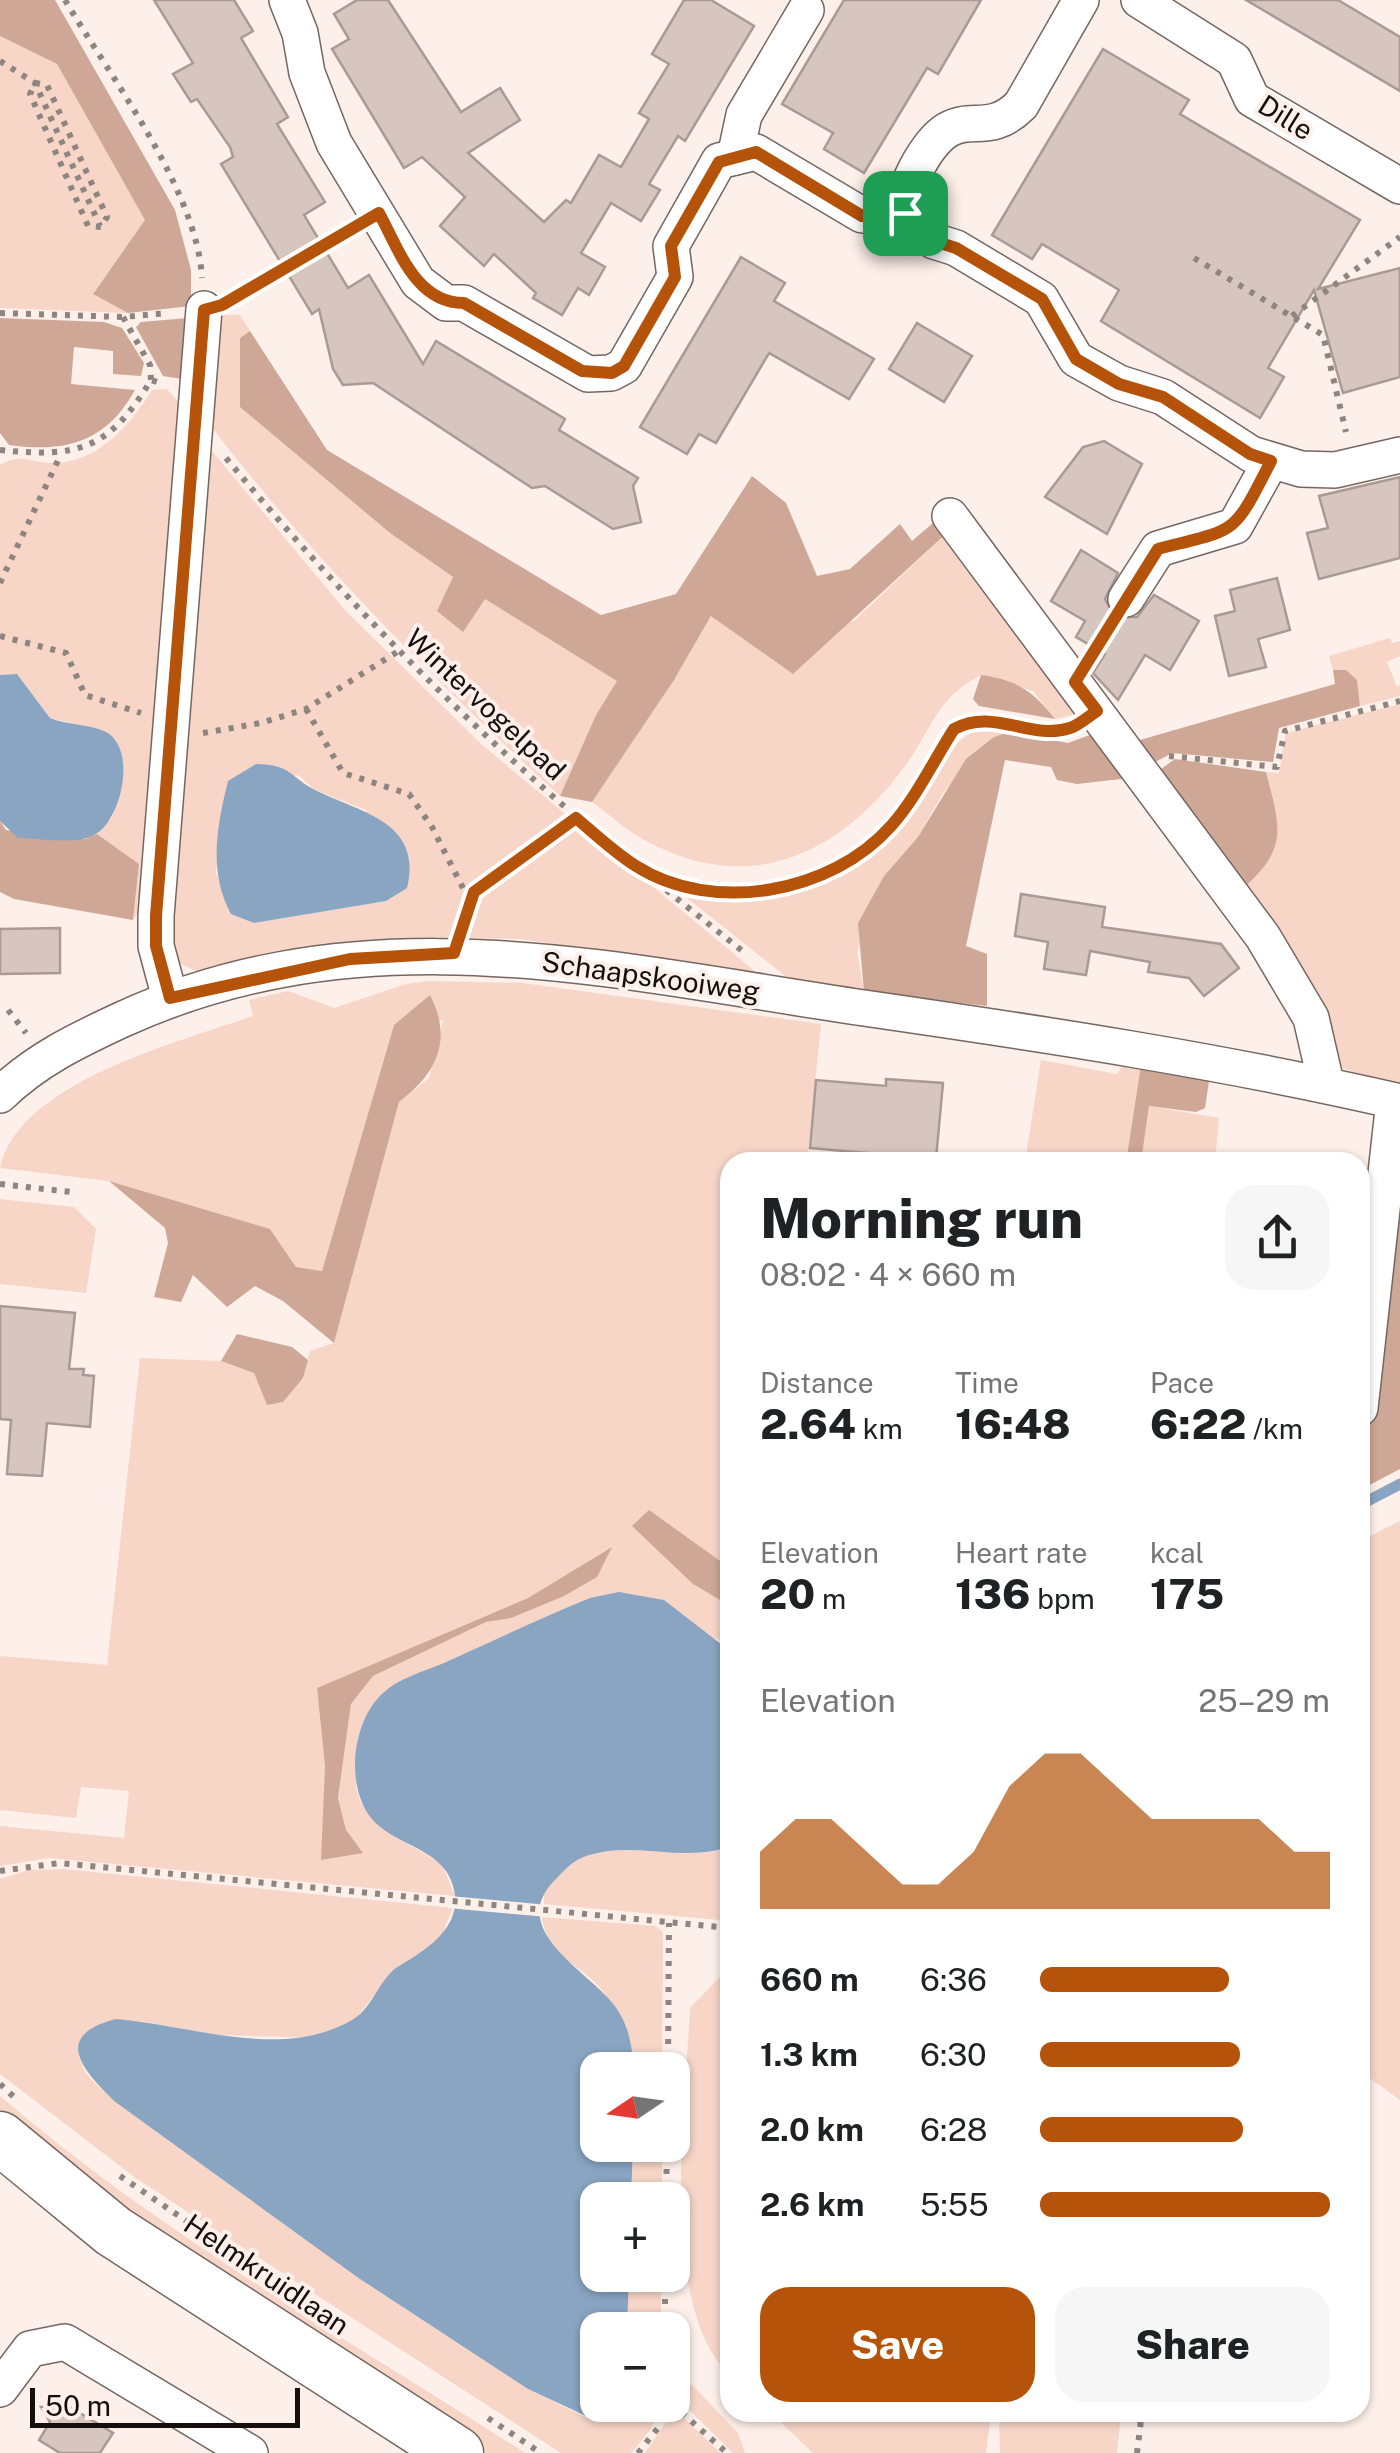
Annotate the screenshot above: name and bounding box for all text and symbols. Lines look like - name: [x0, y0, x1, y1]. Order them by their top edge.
- street label: Dille: [1253, 88, 1319, 146]
- pin: [863, 171, 948, 256]
- icon: arrive: [878, 186, 933, 241]
- street label: Wintervogelpad: [399, 622, 573, 786]
- street label: Schaapskooiweg: [540, 944, 762, 1008]
- button: share: [1225, 1185, 1330, 1290]
- text: Morning run: [760, 1186, 1083, 1250]
- text: 08:02 · 4 × 660 m: [760, 1256, 1016, 1293]
- text: Distance: [760, 1366, 874, 1399]
- text: Time: [955, 1366, 1019, 1399]
- text: Pace: [1150, 1366, 1214, 1399]
- text: 2.64: [760, 1399, 856, 1448]
- text: 16:48: [955, 1399, 1071, 1448]
- text: 6:22: [1150, 1399, 1246, 1448]
- text: km: [856, 1412, 903, 1445]
- text: /km: [1246, 1412, 1303, 1445]
- text: Elevation: [760, 1536, 879, 1569]
- text: Heart rate: [955, 1536, 1087, 1569]
- text: kcal: [1150, 1536, 1204, 1569]
- text: 20: [760, 1569, 815, 1618]
- text: 136: [955, 1569, 1030, 1618]
- text: 175: [1150, 1569, 1224, 1618]
- text: m: [815, 1582, 846, 1615]
- text: bpm: [1030, 1582, 1095, 1615]
- text: Elevation: [760, 1682, 896, 1719]
- text: 25–29 m: [1198, 1682, 1330, 1719]
- text: 660 m: [760, 1961, 859, 1998]
- text: 6:36: [920, 1961, 987, 1998]
- text: 1.3 km: [760, 2036, 858, 2073]
- text: 6:30: [920, 2036, 987, 2073]
- north arrow: [580, 2052, 690, 2162]
- map controls: [580, 2052, 690, 2422]
- text: 2.0 km: [760, 2111, 864, 2148]
- text: 6:28: [920, 2111, 988, 2148]
- button: +: [580, 2182, 690, 2292]
- text: 2.6 km: [760, 2186, 865, 2223]
- text: 5:55: [920, 2186, 989, 2223]
- street label: Helmkruidlaan: [178, 2207, 356, 2341]
- button: Save: [760, 2287, 1035, 2402]
- button: Share: [1055, 2287, 1330, 2402]
- button: −: [580, 2312, 690, 2422]
- scale bar: [30, 2383, 300, 2428]
- text: 50 m: [45, 2389, 111, 2422]

